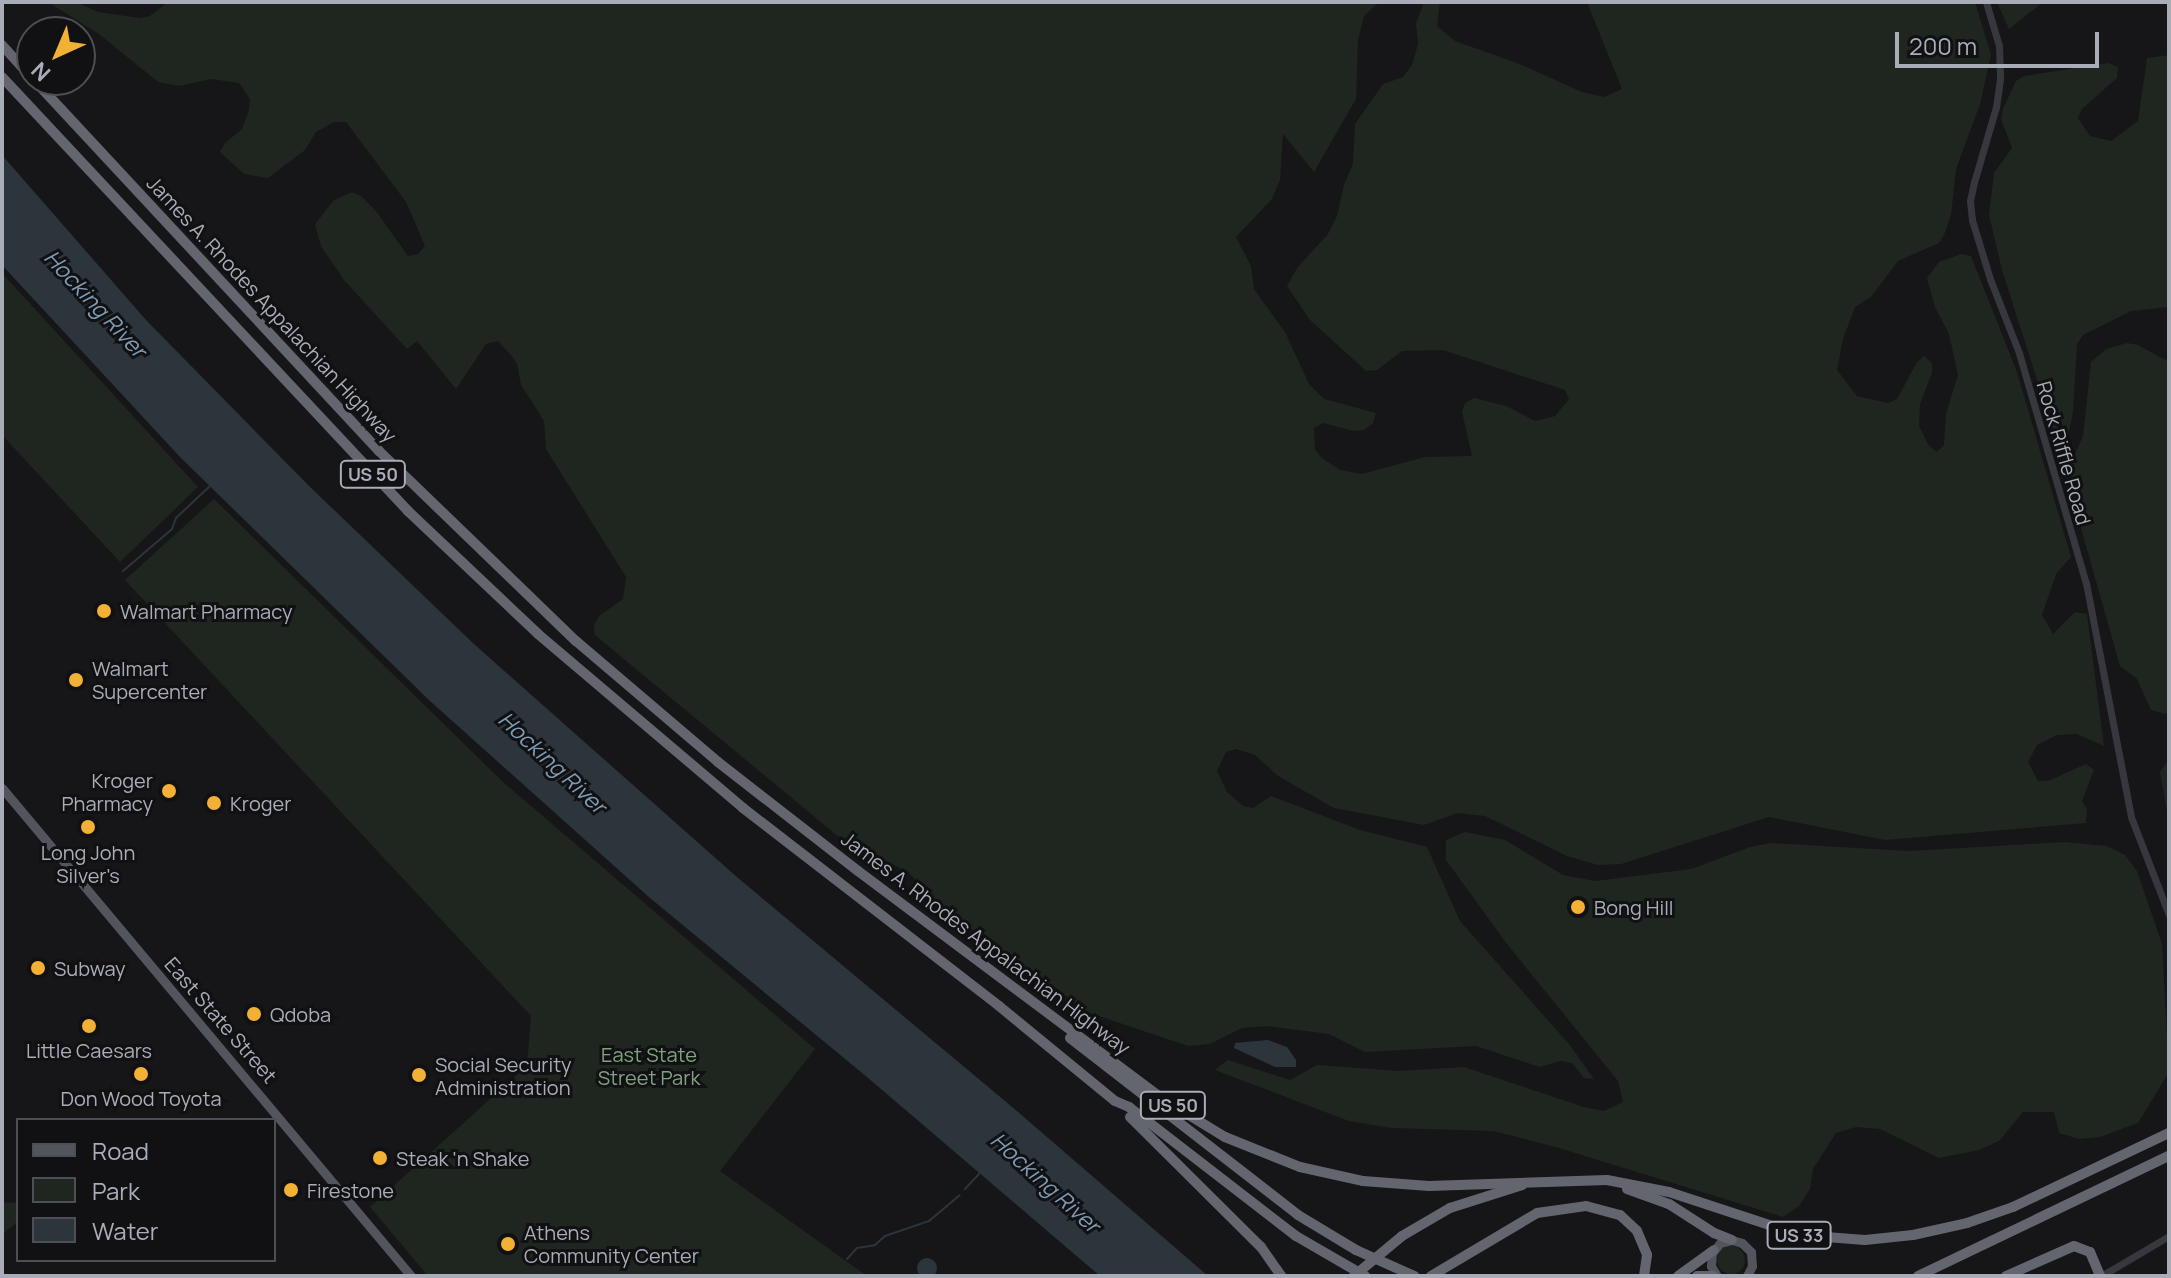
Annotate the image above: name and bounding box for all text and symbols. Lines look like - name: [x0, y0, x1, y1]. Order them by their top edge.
- north arrow: [16, 16, 96, 96]
- scale bar: [1899, 16, 2103, 66]
- text: 200 m: [1909, 29, 1977, 62]
- text: N: [25, 56, 57, 88]
- street label: James A. Rhodes Appalachian Highway: [142, 171, 402, 447]
- water label: Hocking River: [39, 245, 151, 363]
- street label: Rock Riffle Road: [2032, 378, 2096, 528]
- road number: US 50: [339, 460, 407, 488]
- place label: Walmart Pharmacy: [120, 599, 292, 623]
- marker: Walmart Pharmacy: [95, 602, 113, 620]
- place label: Walmart Supercenter: [92, 656, 207, 703]
- marker: Walmart Supercenter: [67, 671, 85, 689]
- water label: Hocking River: [493, 707, 611, 819]
- place label: Kroger Pharmacy: [61, 768, 153, 815]
- marker: Kroger Pharmacy: [160, 782, 178, 800]
- place label: Kroger: [230, 791, 291, 815]
- marker: Kroger: [205, 794, 223, 812]
- marker: Long John Silver's: [79, 818, 97, 836]
- street label: James A. Rhodes Appalachian Highway: [837, 827, 1135, 1059]
- place label: Long John Silver's: [41, 840, 135, 887]
- place label: Bong Hill: [1594, 895, 1674, 919]
- marker: Bong Hill: [1569, 898, 1587, 916]
- street label: East State Street: [160, 952, 282, 1088]
- place label: Subway: [54, 956, 125, 980]
- marker: Subway: [29, 959, 47, 977]
- place label: Qdoba: [270, 1002, 331, 1026]
- marker: Qdoba: [245, 1005, 263, 1023]
- marker: Little Caesars: [80, 1017, 98, 1035]
- place label: Little Caesars: [26, 1038, 152, 1062]
- park label: East State Street Park: [598, 1042, 700, 1089]
- place label: Social Security Administration: [435, 1052, 571, 1099]
- marker: Don Wood Toyota: [132, 1065, 150, 1083]
- marker: Social Security Administration: [410, 1066, 428, 1084]
- place label: Don Wood Toyota: [60, 1086, 222, 1110]
- road number: US 50: [1139, 1091, 1207, 1119]
- legend: [16, 1118, 276, 1262]
- water label: Hocking River: [985, 1127, 1105, 1239]
- text: Road: [92, 1134, 149, 1167]
- place label: Steak 'n Shake: [396, 1146, 529, 1170]
- marker: Steak 'n Shake: [371, 1149, 389, 1167]
- text: Park: [92, 1174, 140, 1207]
- place label: Firestone: [307, 1178, 394, 1202]
- marker: Firestone: [282, 1181, 300, 1199]
- text: Water: [92, 1214, 159, 1247]
- place label: Athens Community Center: [524, 1220, 699, 1267]
- road number: US 33: [1765, 1221, 1833, 1249]
- marker: Athens Community Center: [499, 1235, 517, 1253]

